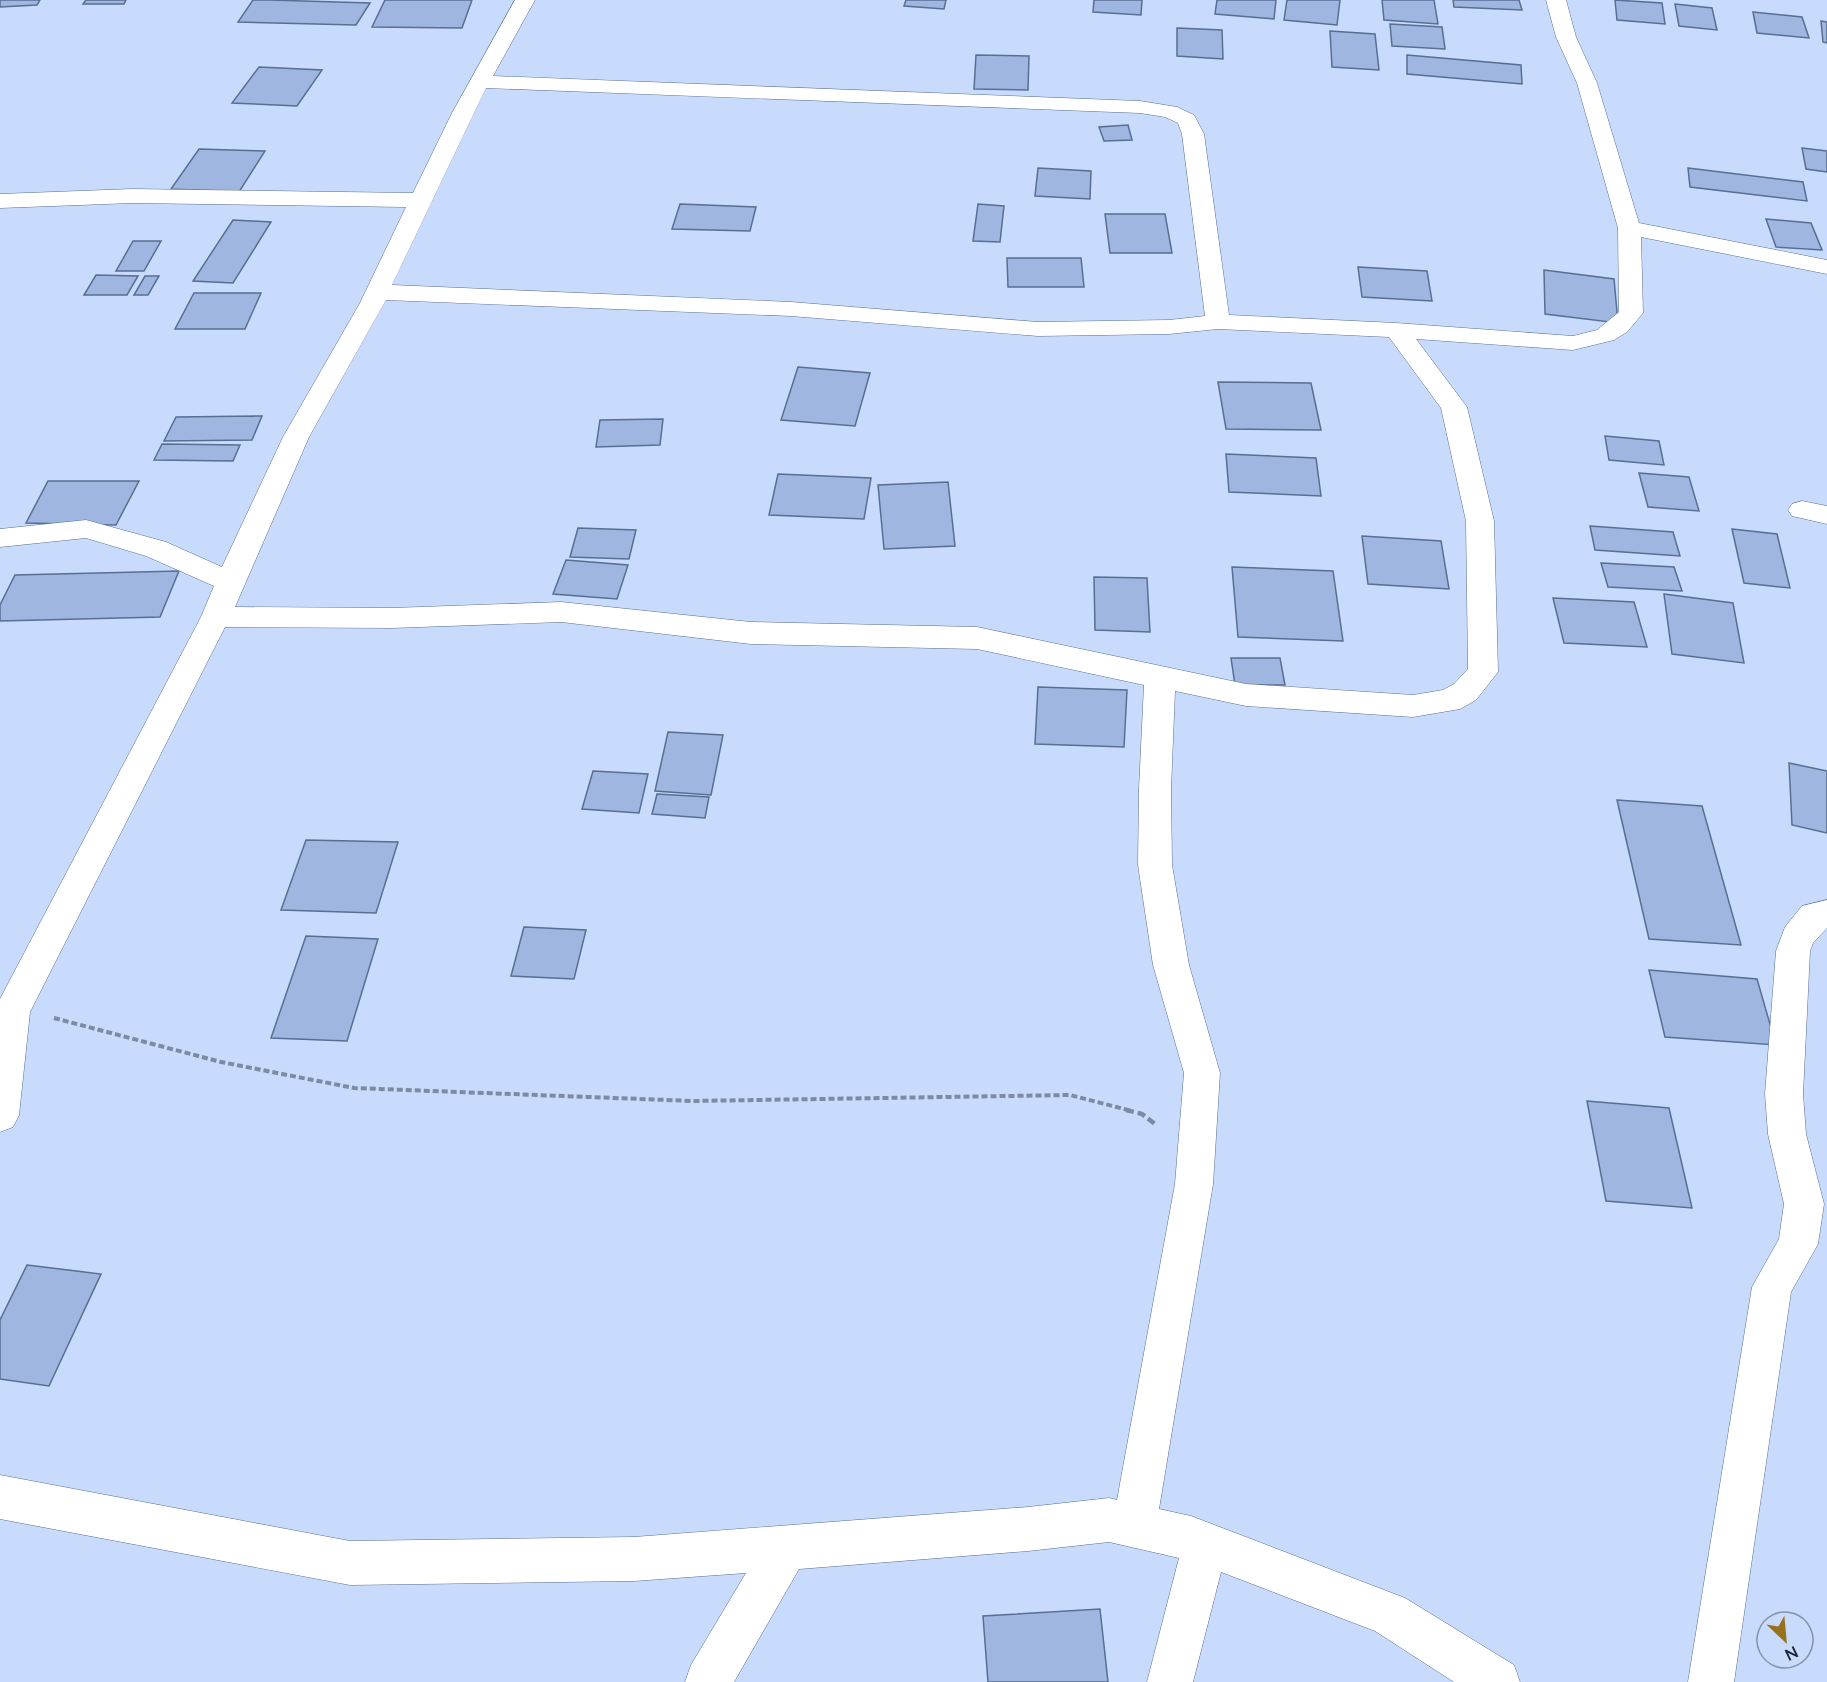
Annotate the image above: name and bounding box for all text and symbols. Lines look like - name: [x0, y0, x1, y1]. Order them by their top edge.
- north arrow: [1755, 1610, 1815, 1670]
- text: N: [1782, 1643, 1801, 1665]

